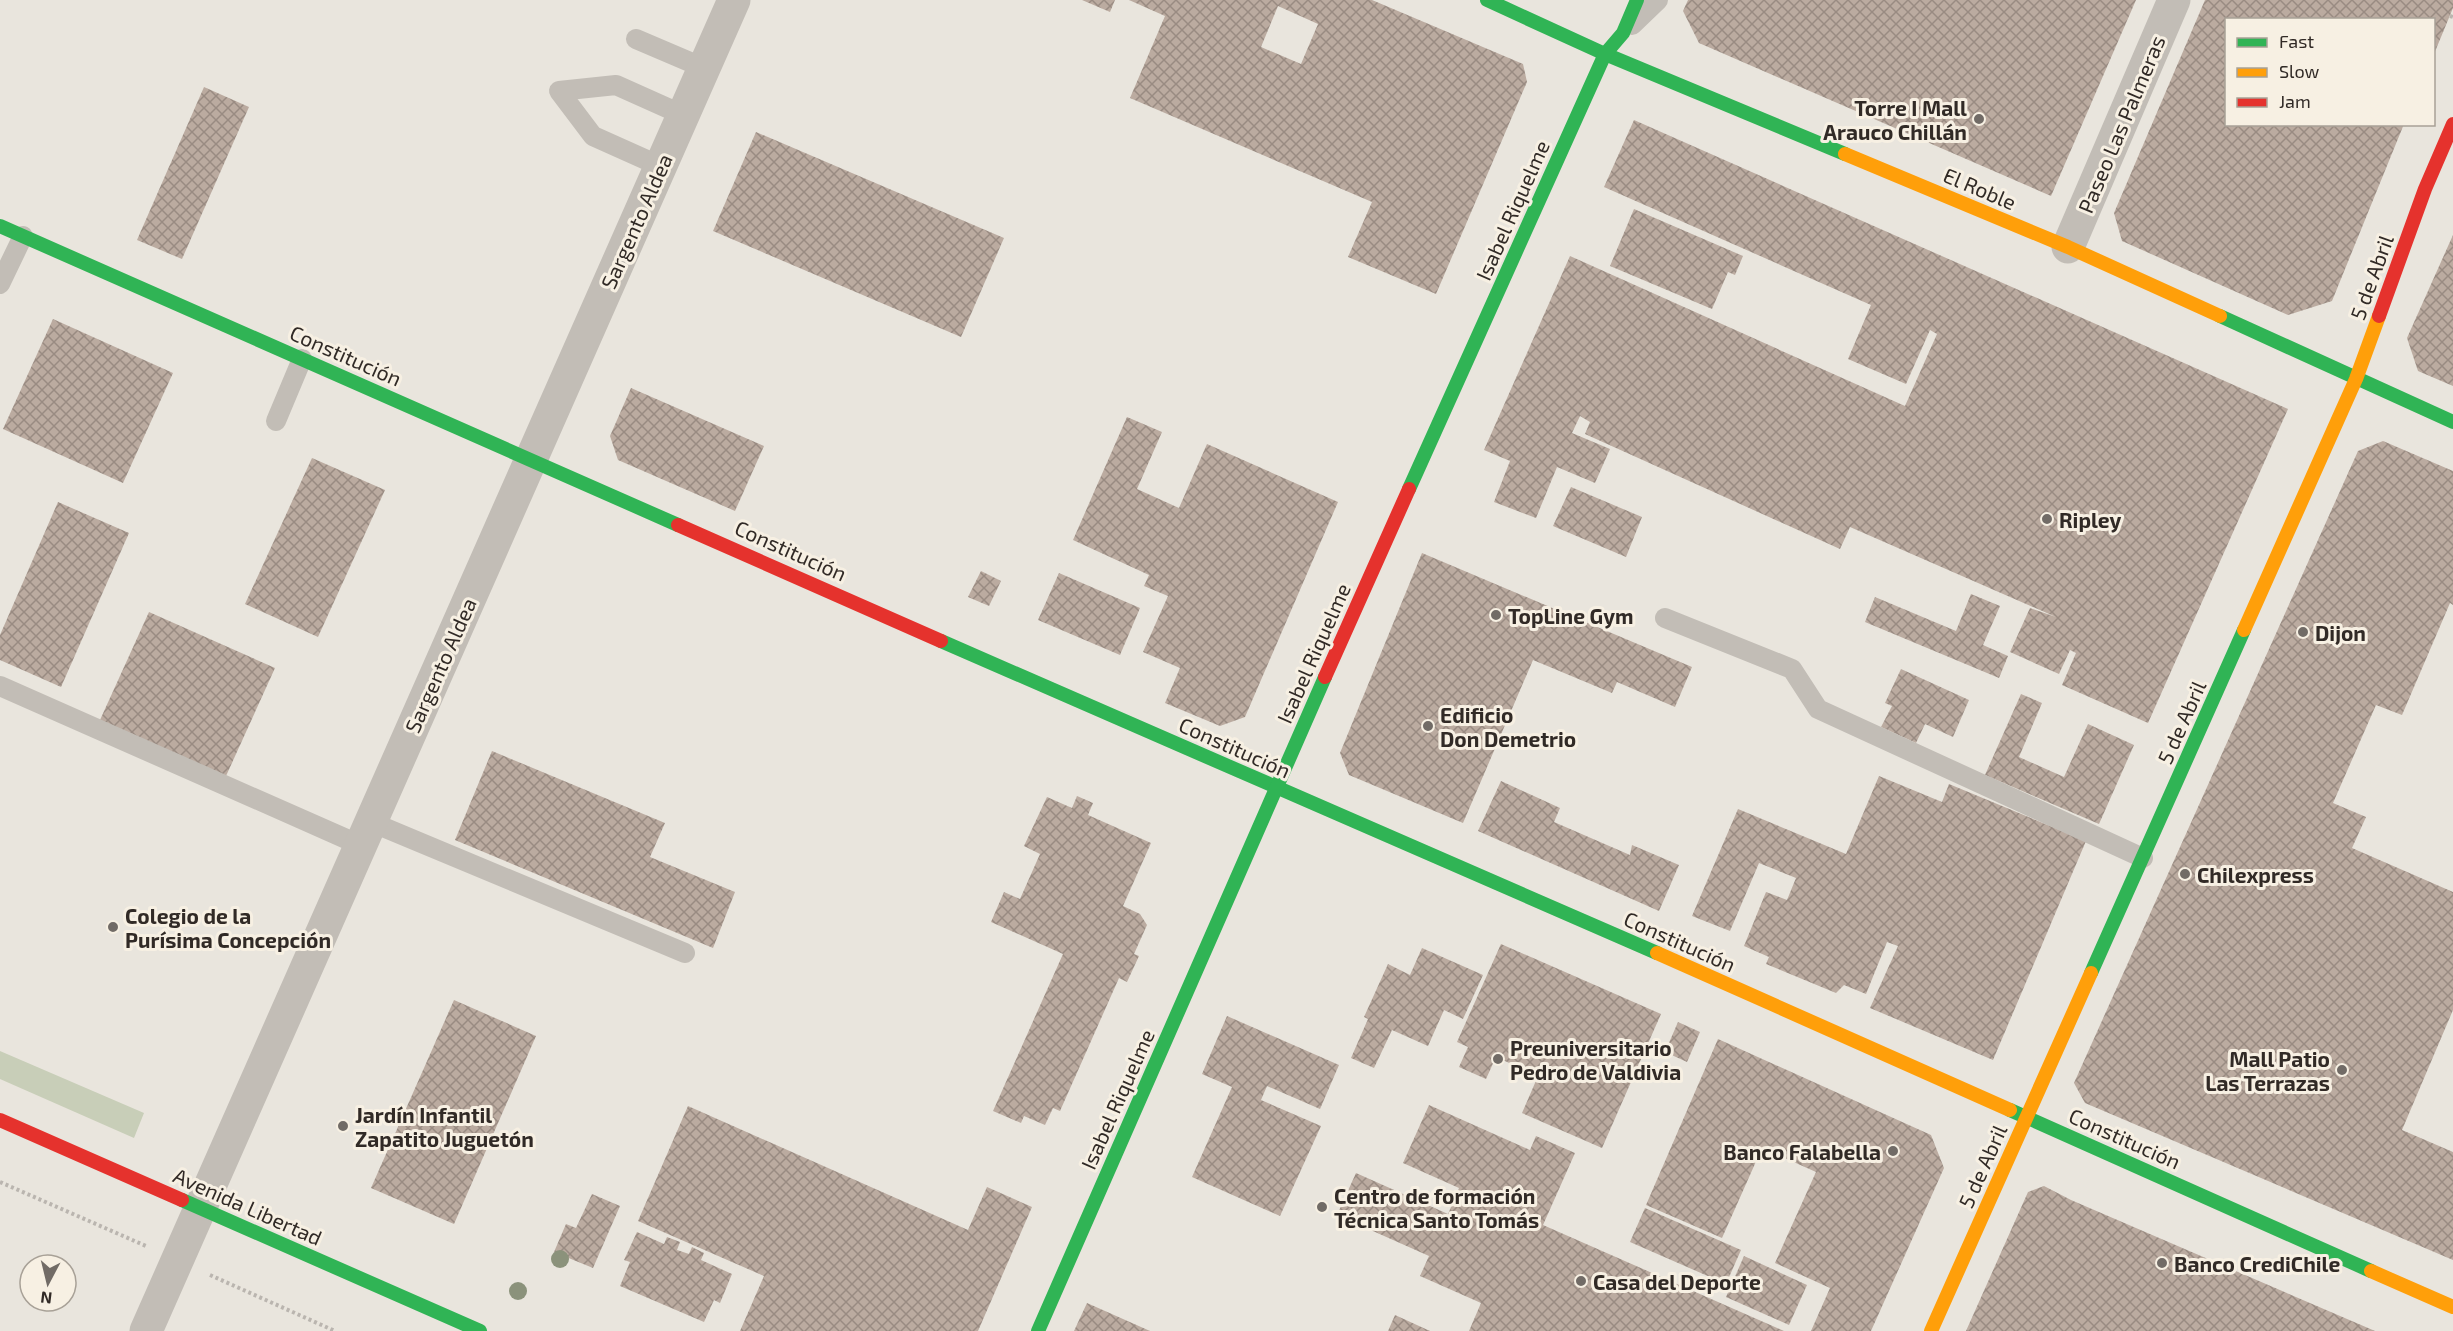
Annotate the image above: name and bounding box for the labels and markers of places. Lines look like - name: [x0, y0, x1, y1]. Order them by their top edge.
- place label: Torre I Mall Arauco Chillán: [1823, 95, 1967, 144]
- marker: Torre I Mall Arauco Chillán: [1972, 112, 1986, 126]
- place label: Ripley: [2059, 507, 2122, 533]
- marker: Ripley: [2040, 512, 2054, 526]
- place label: TopLine Gym: [1508, 603, 1634, 629]
- marker: TopLine Gym: [1489, 608, 1503, 622]
- place label: Dijon: [2315, 620, 2366, 645]
- marker: Dijon: [2296, 625, 2310, 639]
- place label: Edificio Don Demetrio: [1440, 702, 1576, 751]
- marker: Edificio Don Demetrio: [1421, 719, 1435, 733]
- place label: Chilexpress: [2197, 862, 2314, 887]
- marker: Chilexpress: [2178, 867, 2192, 881]
- place label: Colegio de la Purísima Concepción: [125, 903, 331, 952]
- marker: Colegio de la Purísima Concepción: [106, 920, 120, 934]
- place label: Preuniversitario Pedro de Valdivia: [1510, 1035, 1681, 1084]
- place label: Mall Patio Las Terrazas: [2205, 1046, 2330, 1095]
- marker: Preuniversitario Pedro de Valdivia: [1491, 1052, 1505, 1066]
- marker: Mall Patio Las Terrazas: [2335, 1063, 2349, 1077]
- place label: Jardín Infantil Zapatito Juguetón: [355, 1102, 534, 1151]
- marker: Jardín Infantil Zapatito Juguetón: [336, 1119, 350, 1133]
- place label: Banco Falabella: [1723, 1139, 1881, 1164]
- marker: Banco Falabella: [1886, 1144, 1900, 1158]
- place label: Centro de formación Técnica Santo Tomás: [1334, 1183, 1539, 1232]
- marker: Centro de formación Técnica Santo Tomás: [1315, 1200, 1329, 1214]
- place label: Banco CrediChile: [2174, 1251, 2340, 1276]
- marker: Banco CrediChile: [2155, 1256, 2169, 1270]
- place label: Casa del Deporte: [1593, 1269, 1761, 1294]
- marker: Casa del Deporte: [1574, 1274, 1588, 1288]

